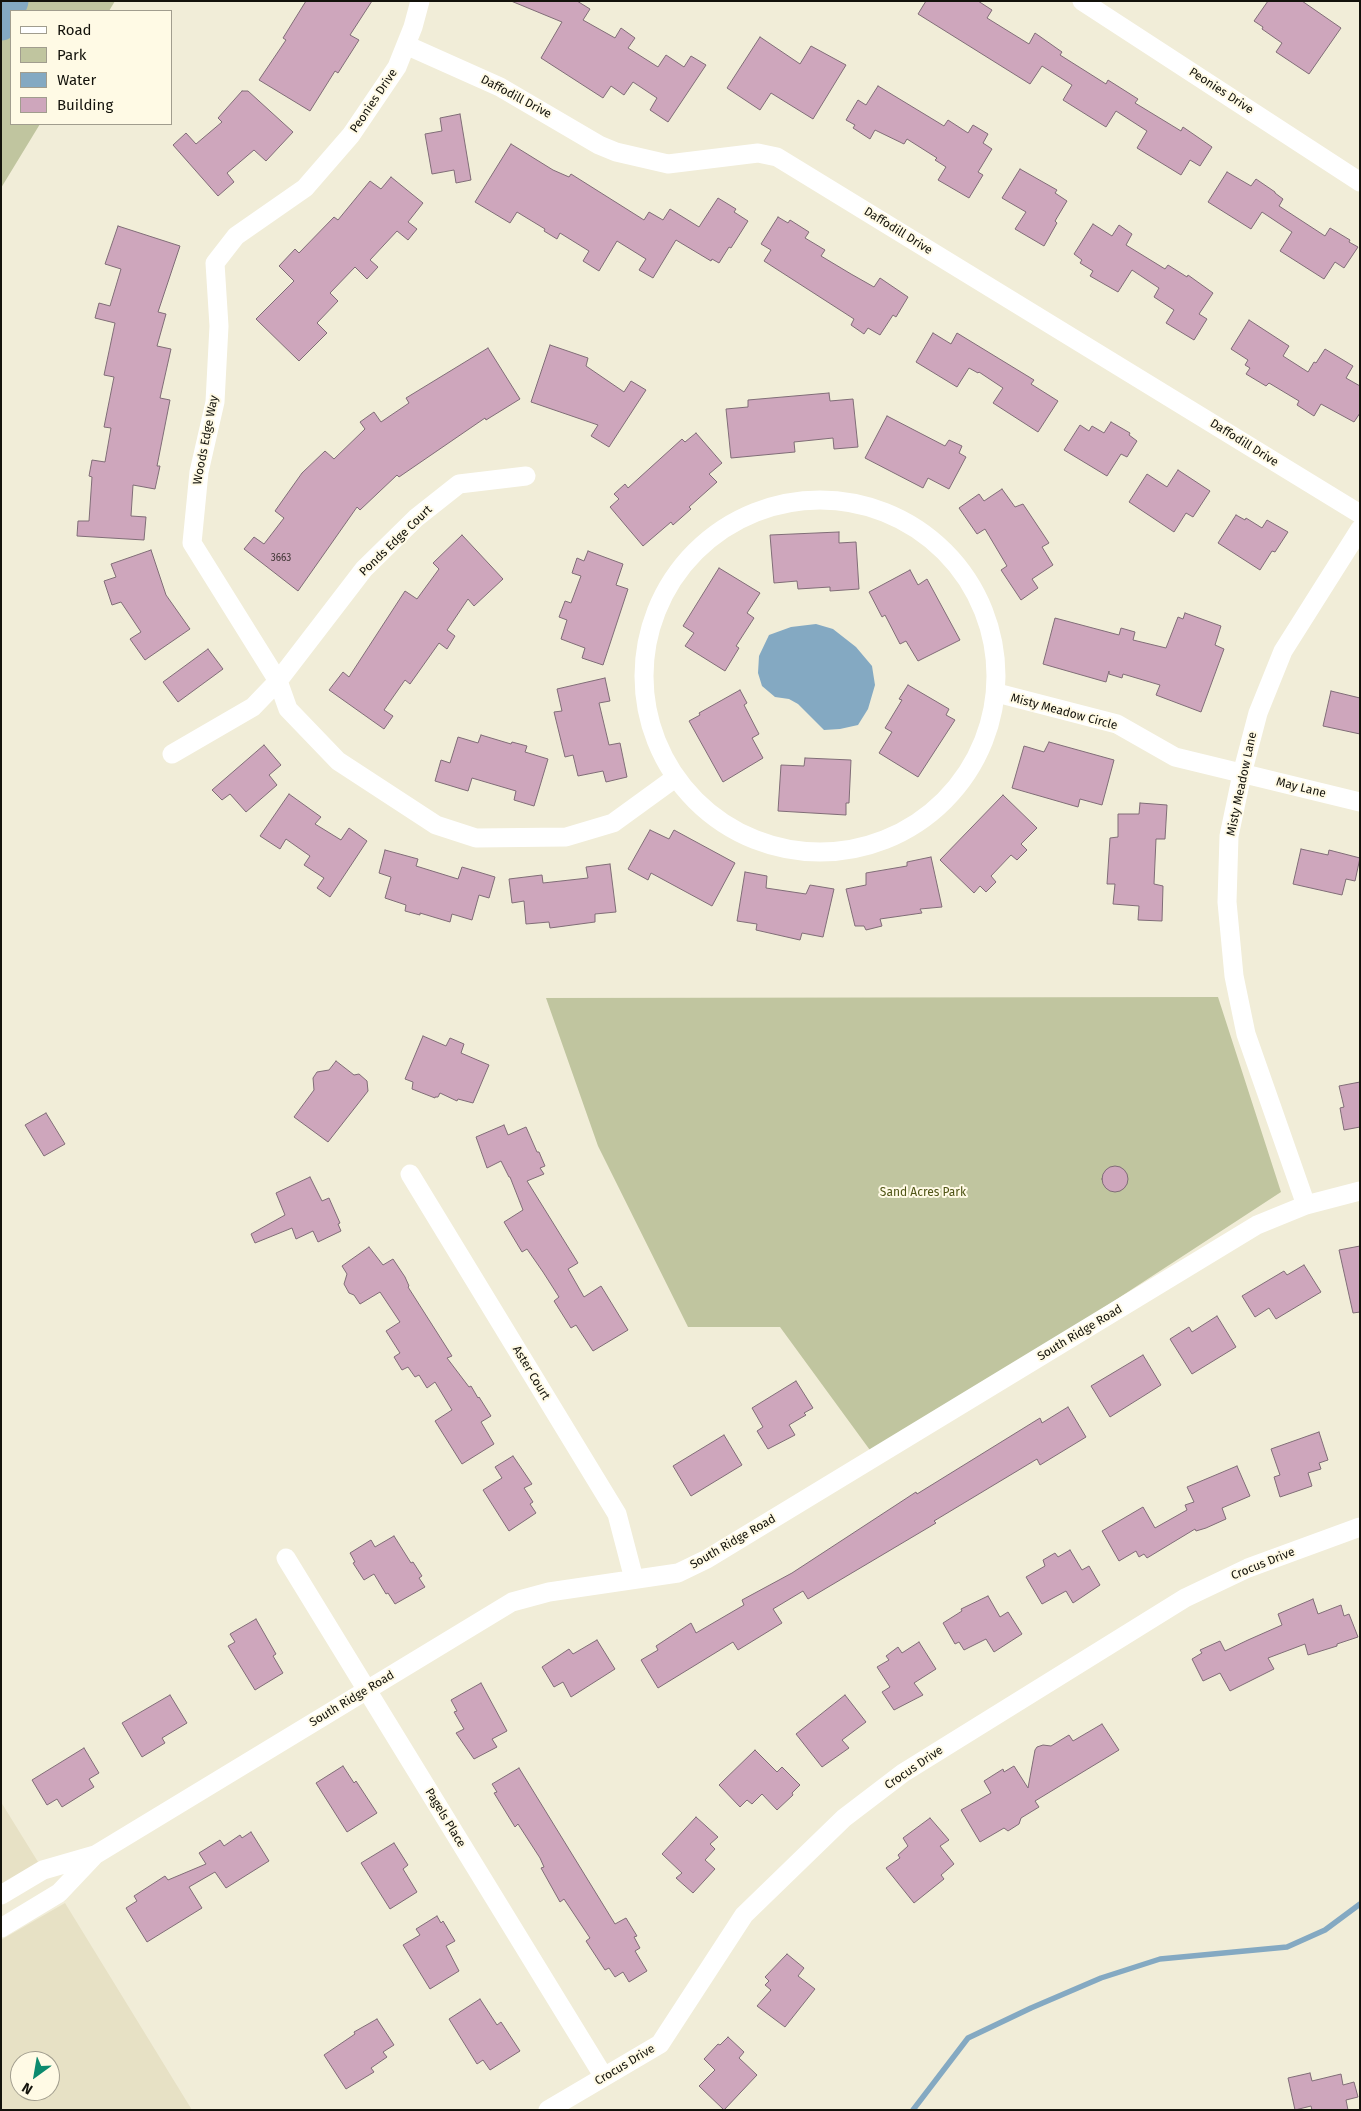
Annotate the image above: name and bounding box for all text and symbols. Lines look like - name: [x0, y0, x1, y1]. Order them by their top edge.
- legend: [10, 10, 172, 125]
- text: Road: [57, 21, 92, 39]
- text: Park: [57, 46, 87, 64]
- street label: Peonies Drive: [1186, 65, 1256, 117]
- street label: Peonies Drive: [347, 66, 401, 136]
- text: Water: [57, 71, 96, 89]
- street label: Daffodill Drive: [478, 72, 554, 122]
- text: Building: [57, 96, 113, 114]
- street label: Daffodill Drive: [861, 204, 935, 258]
- street label: Woods Edge Way: [190, 394, 222, 486]
- street label: Daffodill Drive: [1207, 416, 1281, 470]
- street label: Ponds Edge Court: [357, 503, 435, 579]
- house number: 3663: [271, 552, 291, 564]
- street label: Misty Meadow Circle: [1009, 691, 1119, 733]
- street label: Misty Meadow Lane: [1224, 731, 1260, 837]
- street label: May Lane: [1275, 775, 1327, 801]
- park label: Sand Acres Park: [880, 1186, 966, 1200]
- street label: South Ridge Road: [1035, 1302, 1125, 1364]
- street label: Aster Court: [509, 1343, 553, 1403]
- street label: South Ridge Road: [688, 1512, 778, 1572]
- street label: Crocus Drive: [1229, 1545, 1297, 1583]
- street label: South Ridge Road: [307, 1668, 397, 1730]
- street label: Crocus Drive: [882, 1743, 946, 1793]
- street label: Pagels Place: [422, 1786, 468, 1850]
- street label: Crocus Drive: [592, 2041, 658, 2089]
- north arrow: [10, 2051, 60, 2101]
- text: N: [19, 2079, 36, 2098]

